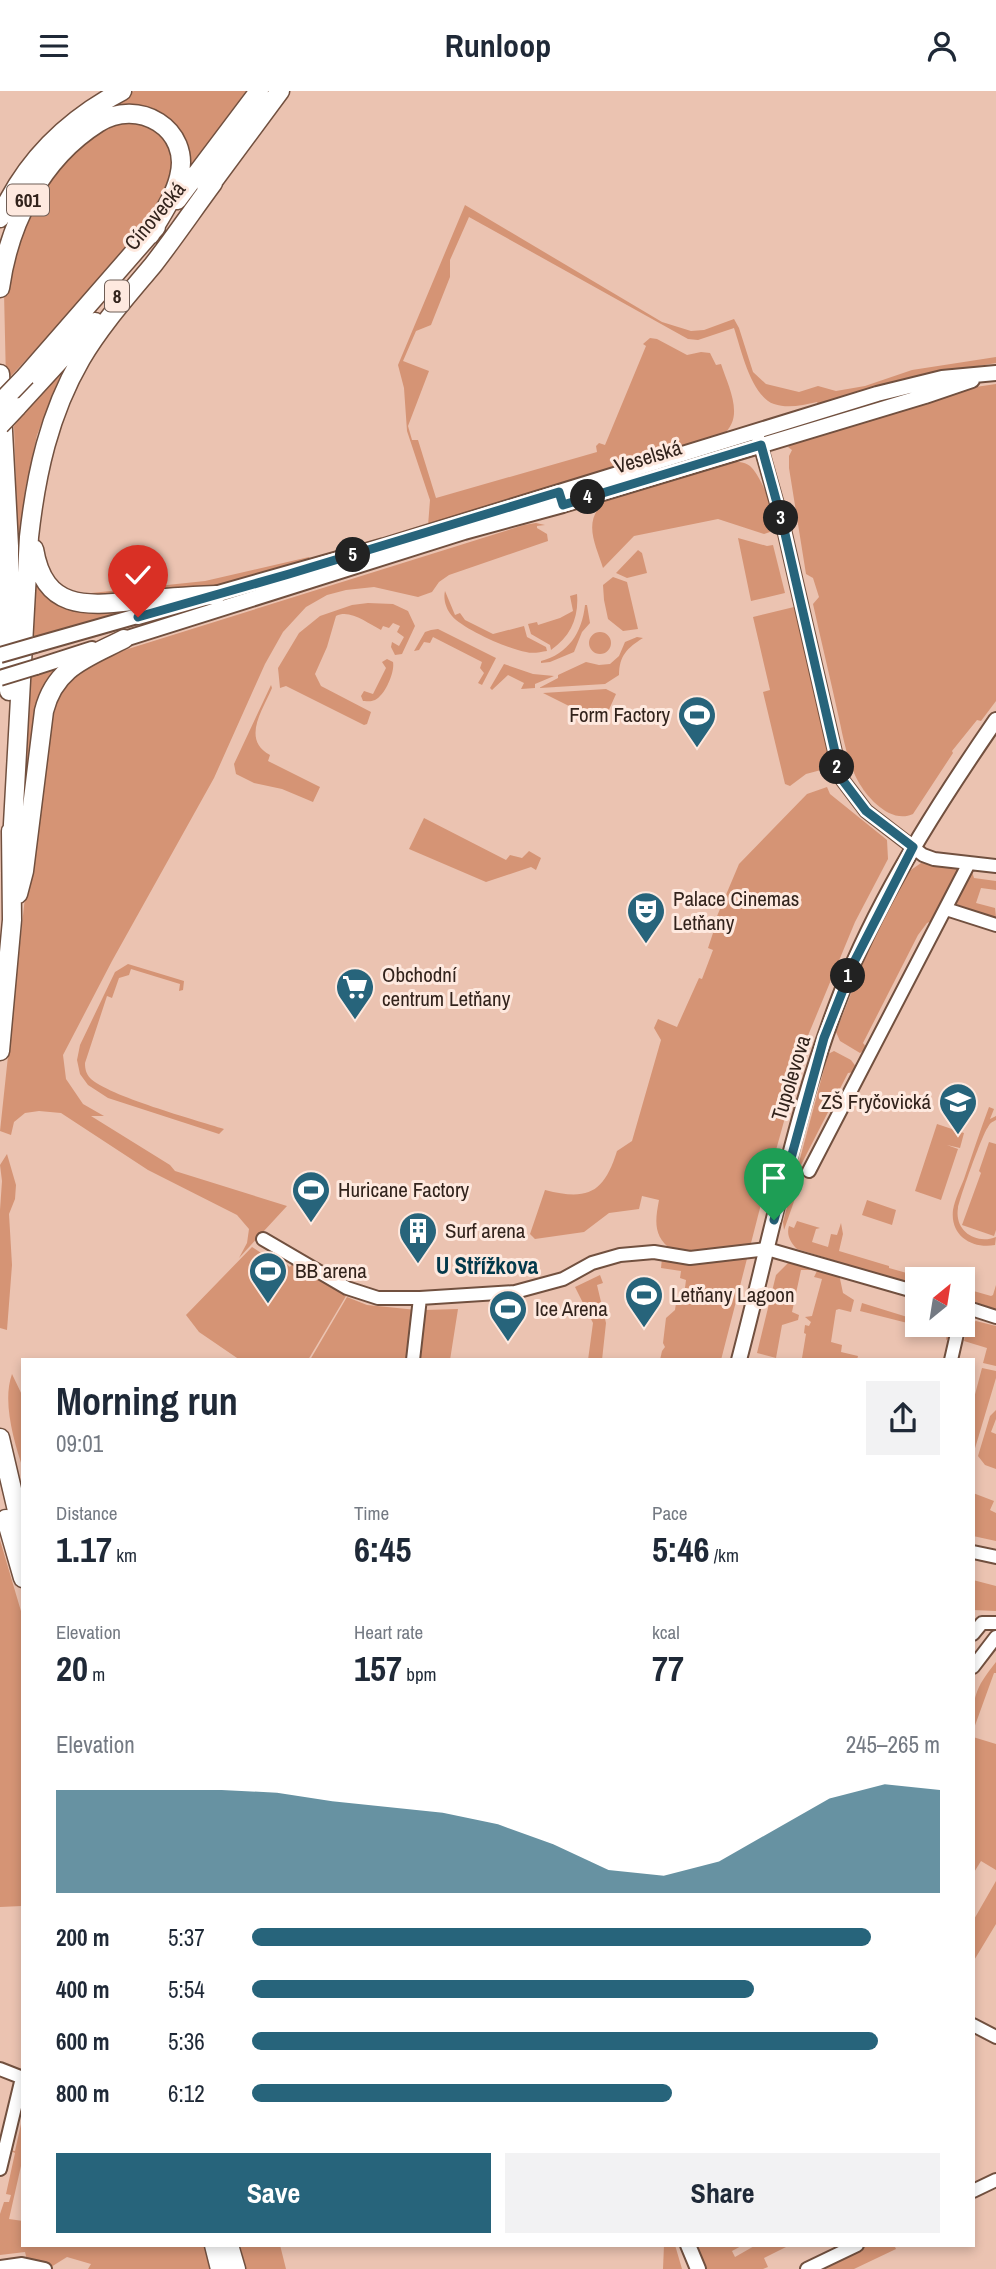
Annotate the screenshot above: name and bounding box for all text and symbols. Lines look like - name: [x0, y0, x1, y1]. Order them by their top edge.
- text: Runloop: [445, 24, 551, 67]
- icon: menu: [35, 27, 73, 65]
- icon: person: [923, 27, 961, 65]
- street label: Cínovecká: [117, 175, 192, 256]
- road number: 601: [7, 185, 49, 215]
- road number: 8: [105, 281, 129, 311]
- street label: Veselská: [611, 432, 685, 480]
- pin: 4: [570, 479, 606, 515]
- text: 4: [583, 483, 592, 509]
- pin: 3: [764, 501, 798, 535]
- text: 3: [776, 504, 785, 530]
- pin: 5: [336, 538, 370, 573]
- text: 5: [348, 541, 357, 567]
- pin: [108, 545, 168, 617]
- icon: check: [119, 556, 157, 594]
- sports icon: Form Factory: [676, 694, 718, 749]
- place label: Form Factory: [569, 700, 670, 729]
- pin: 2: [820, 749, 854, 785]
- text: 2: [832, 753, 841, 779]
- place label: Palace Cinemas Letňany: [673, 884, 799, 937]
- theatre icon: Palace Cinemas Letňany: [625, 890, 667, 945]
- pin: 1: [830, 959, 866, 994]
- place label: Obchodní centrum Letňany: [382, 960, 511, 1013]
- text: 1: [843, 962, 852, 988]
- supermarket icon: Obchodní centrum Letňany: [334, 966, 376, 1021]
- street label: Tupolevova: [764, 1031, 817, 1124]
- school or university icon: ZŠ Fryčovická: [937, 1081, 979, 1136]
- place label: ZŠ Fryčovická: [821, 1087, 931, 1116]
- pin: [744, 1148, 804, 1220]
- icon: arrive: [755, 1159, 793, 1197]
- sports icon: Huricane Factory: [290, 1169, 332, 1224]
- place label: Huricane Factory: [338, 1175, 470, 1204]
- building icon: Surf arena: [397, 1210, 439, 1265]
- place label: Surf arena: [445, 1216, 526, 1245]
- sports icon: BB arena: [247, 1250, 289, 1305]
- district label: U Střížkova: [436, 1250, 539, 1281]
- place label: BB arena: [295, 1256, 367, 1285]
- north arrow: [905, 1267, 975, 1337]
- map controls: [905, 1267, 975, 1337]
- sports icon: Letňany Lagoon: [623, 1274, 665, 1329]
- place label: Letňany Lagoon: [671, 1280, 795, 1309]
- sports icon: Ice Arena: [487, 1288, 529, 1343]
- place label: Ice Arena: [535, 1294, 608, 1323]
- text: Morning run: [56, 1376, 238, 1427]
- button: share: [866, 1381, 940, 1455]
- text: 09:01: [56, 1428, 103, 1459]
- text: Distance: [56, 1500, 117, 1526]
- text: Time: [354, 1500, 389, 1526]
- text: Pace: [652, 1500, 688, 1526]
- text: 1.17: [56, 1526, 112, 1573]
- text: 6:45: [354, 1526, 411, 1573]
- text: 5:46: [652, 1526, 709, 1573]
- text: km: [112, 1542, 137, 1568]
- text: /km: [709, 1542, 739, 1568]
- text: Elevation: [56, 1619, 121, 1645]
- text: Heart rate: [354, 1619, 423, 1645]
- text: kcal: [652, 1619, 680, 1645]
- text: 20: [56, 1645, 88, 1692]
- text: 157: [354, 1645, 402, 1692]
- text: 77: [652, 1645, 684, 1692]
- text: m: [88, 1661, 105, 1687]
- text: bpm: [402, 1661, 437, 1687]
- text: Elevation: [56, 1729, 135, 1760]
- text: 245–265 m: [846, 1729, 940, 1760]
- text: 200 m: [56, 1922, 109, 1953]
- text: 5:37: [168, 1922, 205, 1953]
- text: 400 m: [56, 1974, 109, 2005]
- text: 5:54: [168, 1974, 205, 2005]
- text: 600 m: [56, 2026, 109, 2057]
- text: 5:36: [168, 2026, 205, 2057]
- text: 800 m: [56, 2078, 109, 2109]
- text: 6:12: [168, 2078, 205, 2109]
- button: Save: [56, 2153, 491, 2233]
- button: Share: [505, 2153, 940, 2233]

